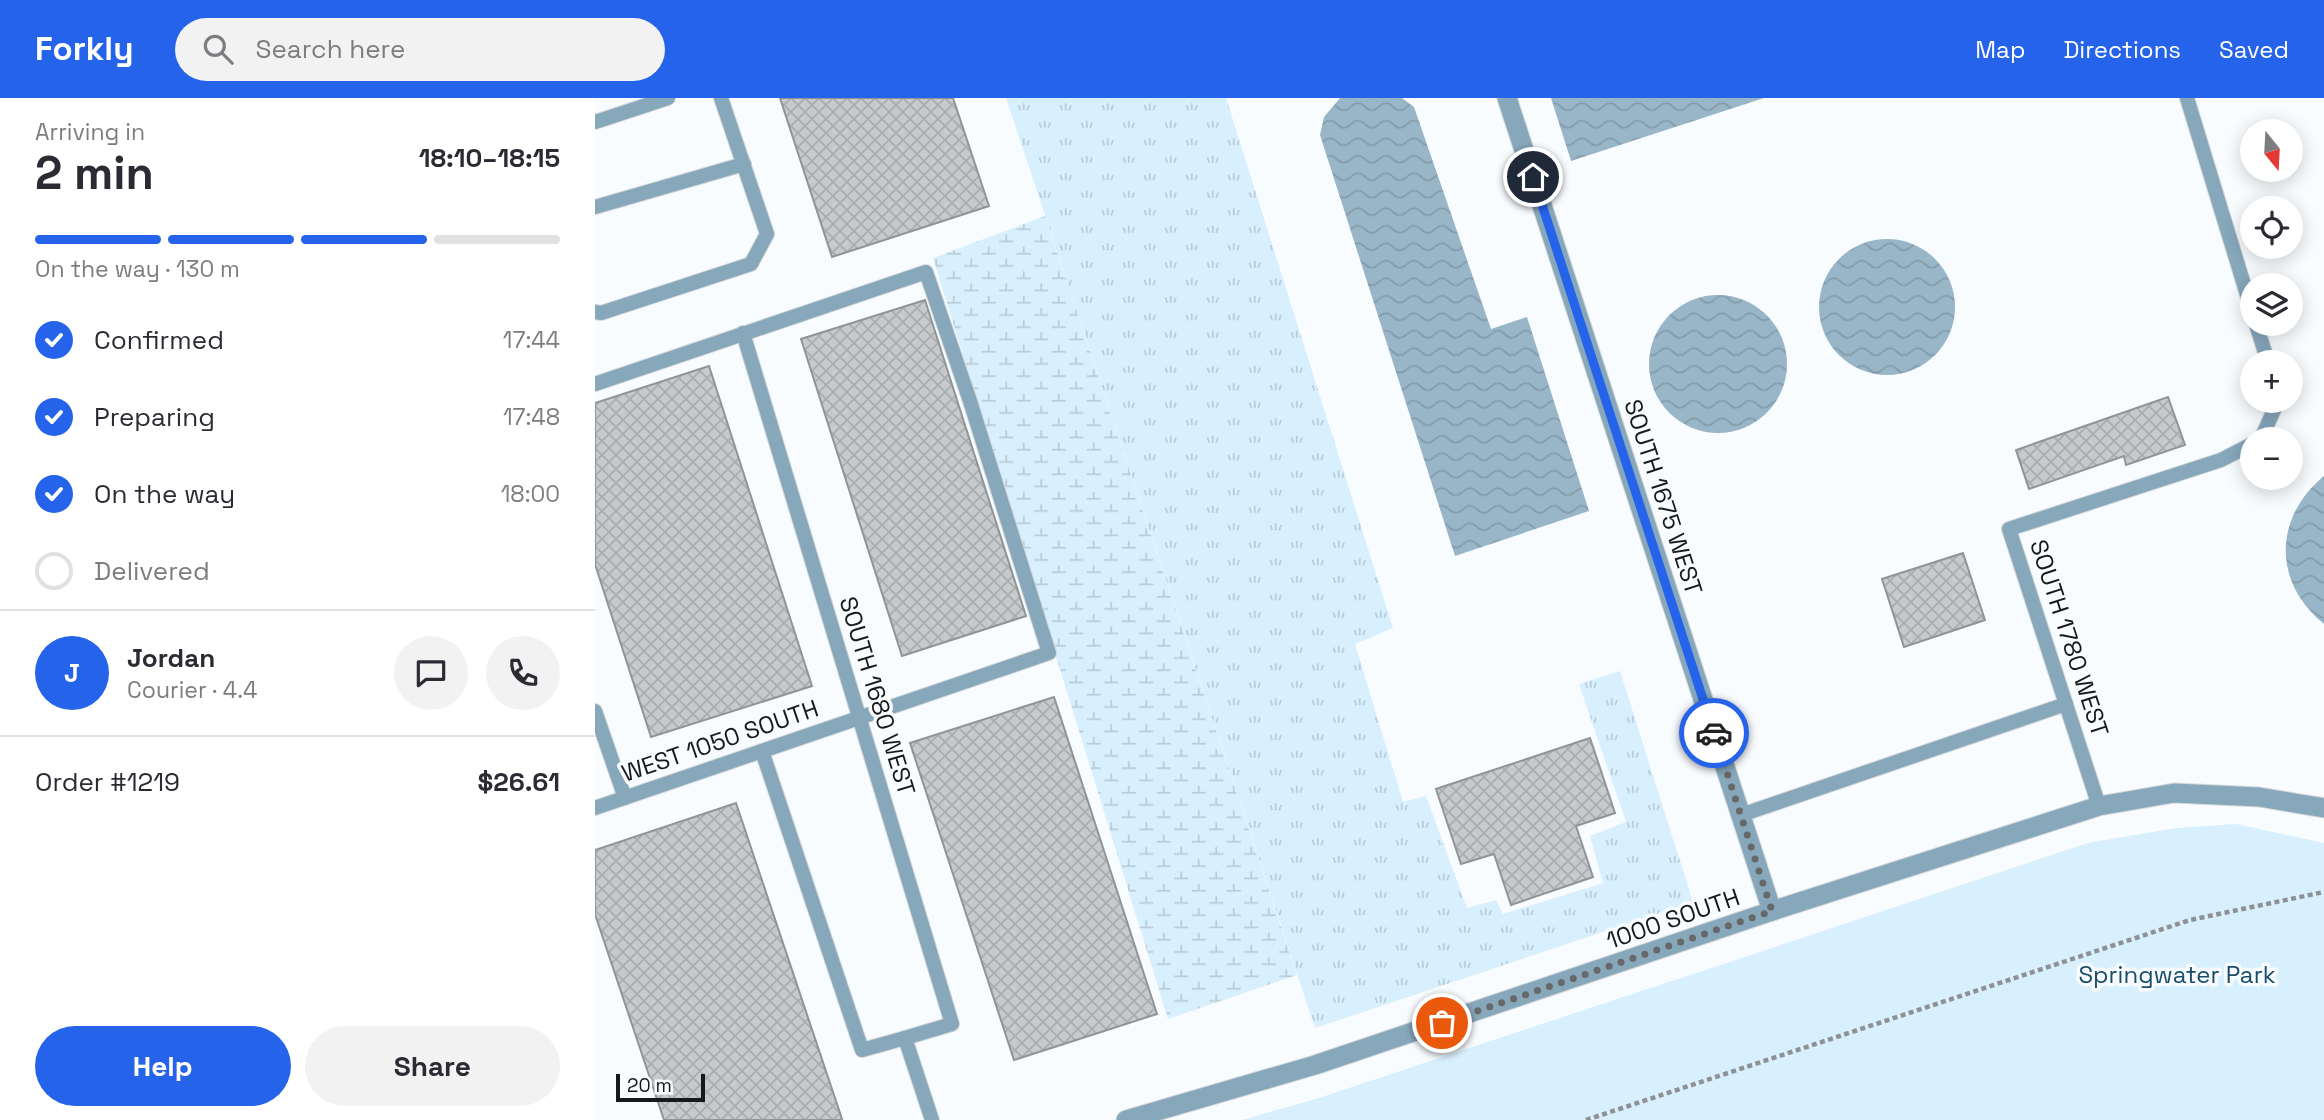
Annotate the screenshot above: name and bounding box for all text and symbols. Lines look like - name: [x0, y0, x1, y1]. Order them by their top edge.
- search box: [175, 18, 665, 81]
- text: Forkly: [35, 28, 133, 70]
- icon: search: [199, 30, 237, 68]
- text: Search here: [255, 32, 405, 66]
- text: Map: [1975, 34, 2025, 65]
- text: Directions: [2063, 34, 2181, 65]
- text: Saved: [2219, 34, 2289, 65]
- text: Arriving in: [35, 117, 145, 147]
- north arrow: [2240, 119, 2303, 182]
- map controls: [2240, 119, 2303, 490]
- text: 18:10–18:15: [419, 141, 560, 175]
- text: 2 min: [35, 144, 154, 202]
- pin: [1503, 147, 1563, 207]
- icon: home: [1514, 158, 1552, 196]
- button: locate: [2240, 196, 2303, 259]
- text: On the way · 130 m: [35, 254, 240, 284]
- button: layers: [2240, 273, 2303, 336]
- icon: check: [35, 321, 73, 359]
- text: Confirmed: [94, 323, 224, 357]
- text: 17:44: [503, 325, 560, 355]
- button: +: [2240, 350, 2303, 413]
- street label: SOUTH 1675 WEST: [1617, 395, 1710, 598]
- icon: check: [35, 398, 73, 436]
- text: Preparing: [94, 400, 215, 434]
- text: 17:48: [503, 402, 560, 432]
- button: −: [2240, 427, 2303, 490]
- icon: check: [35, 475, 73, 513]
- text: On the way: [94, 477, 235, 511]
- text: 18:00: [501, 479, 560, 509]
- street label: SOUTH 1780 WEST: [2023, 535, 2116, 740]
- text: Delivered: [94, 554, 210, 588]
- street label: SOUTH 1680 WEST: [832, 593, 922, 799]
- button: chat: [394, 636, 468, 710]
- button: phone: [486, 636, 560, 710]
- text: Jordan: [127, 641, 215, 675]
- text: J: [64, 656, 80, 690]
- text: Courier · 4.4: [127, 675, 257, 705]
- street label: WEST 1050 SOUTH: [617, 692, 822, 789]
- courier: [1679, 698, 1749, 768]
- icon: car: [1695, 714, 1733, 752]
- text: Order #1219: [35, 765, 180, 799]
- text: $26.61: [478, 765, 560, 799]
- street label: 1000 SOUTH: [1602, 881, 1744, 956]
- park label: Springwater Park: [2078, 959, 2276, 990]
- pin: [1412, 993, 1472, 1053]
- icon: bag: [1423, 1004, 1461, 1042]
- button: Help: [35, 1026, 291, 1106]
- button: Share: [305, 1026, 560, 1106]
- scale bar: [616, 1071, 705, 1103]
- text: 20 m: [627, 1073, 672, 1098]

